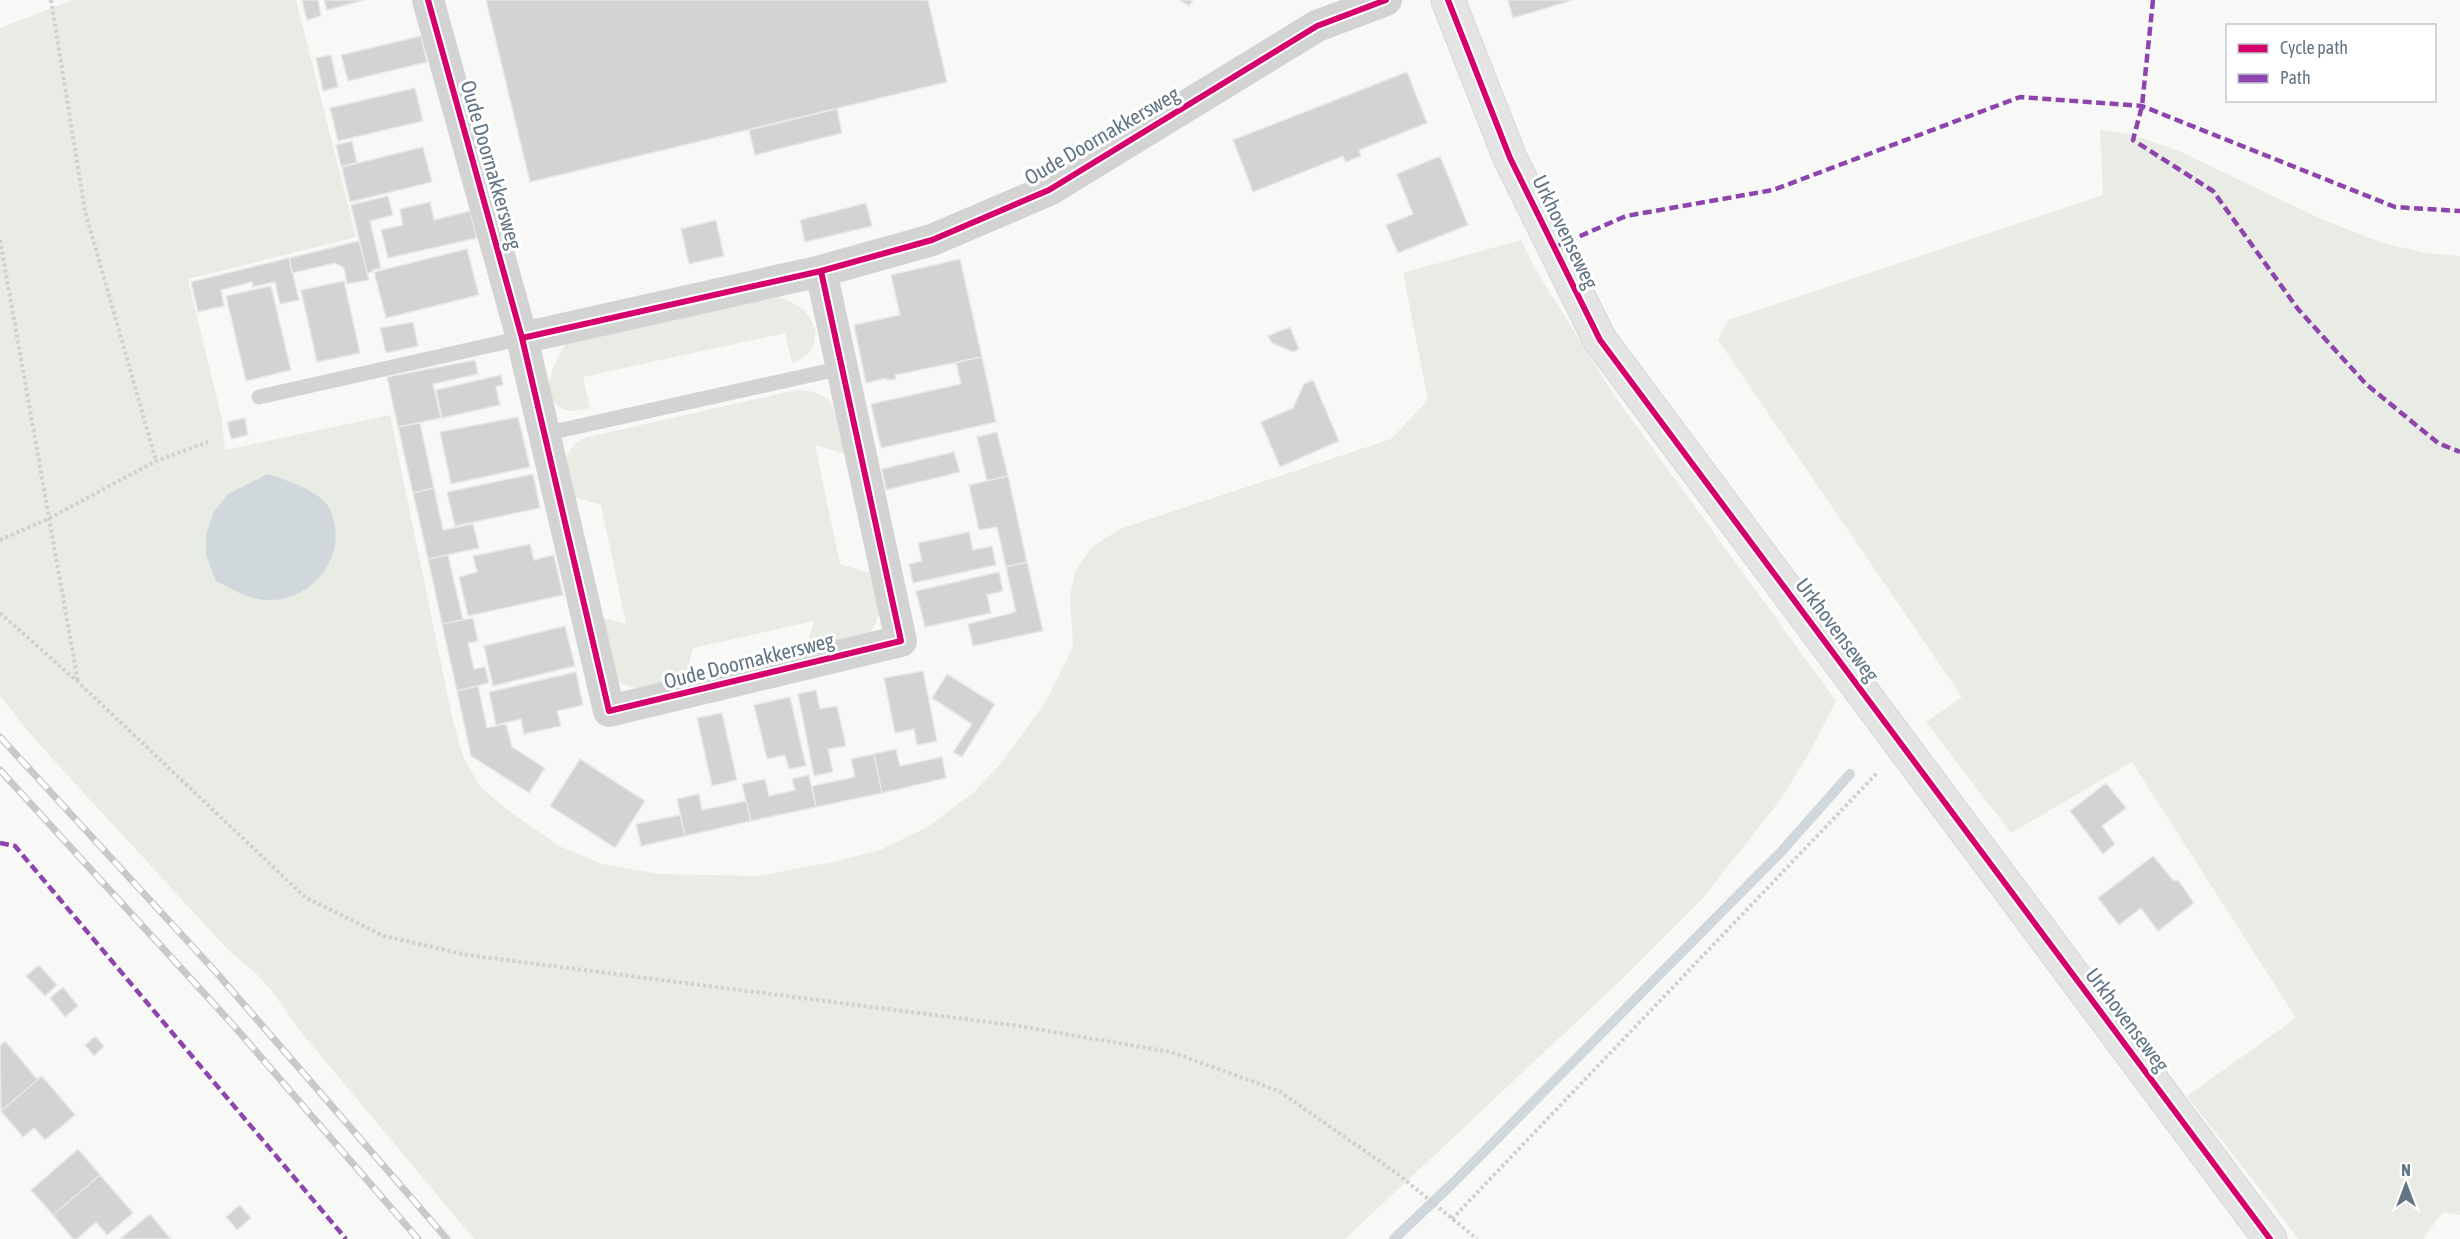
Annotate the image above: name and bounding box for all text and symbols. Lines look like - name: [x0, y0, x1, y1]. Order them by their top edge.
- legend: [2226, 24, 2436, 102]
- text: Cycle path: [2280, 37, 2348, 58]
- text: Path: [2280, 67, 2311, 88]
- street label: Oude Doornakkersweg: [456, 78, 528, 252]
- street label: Oude Doornakkersweg: [1020, 81, 1183, 189]
- street label: Urkhovenseweg: [1528, 171, 1604, 292]
- street label: Urkhovenseweg: [1791, 573, 1885, 686]
- street label: Oude Doornakkersweg: [661, 627, 836, 693]
- street label: Urkhovenseweg: [2081, 963, 2175, 1076]
- north arrow: [2376, 1155, 2436, 1215]
- text: N: [2401, 1161, 2411, 1179]

